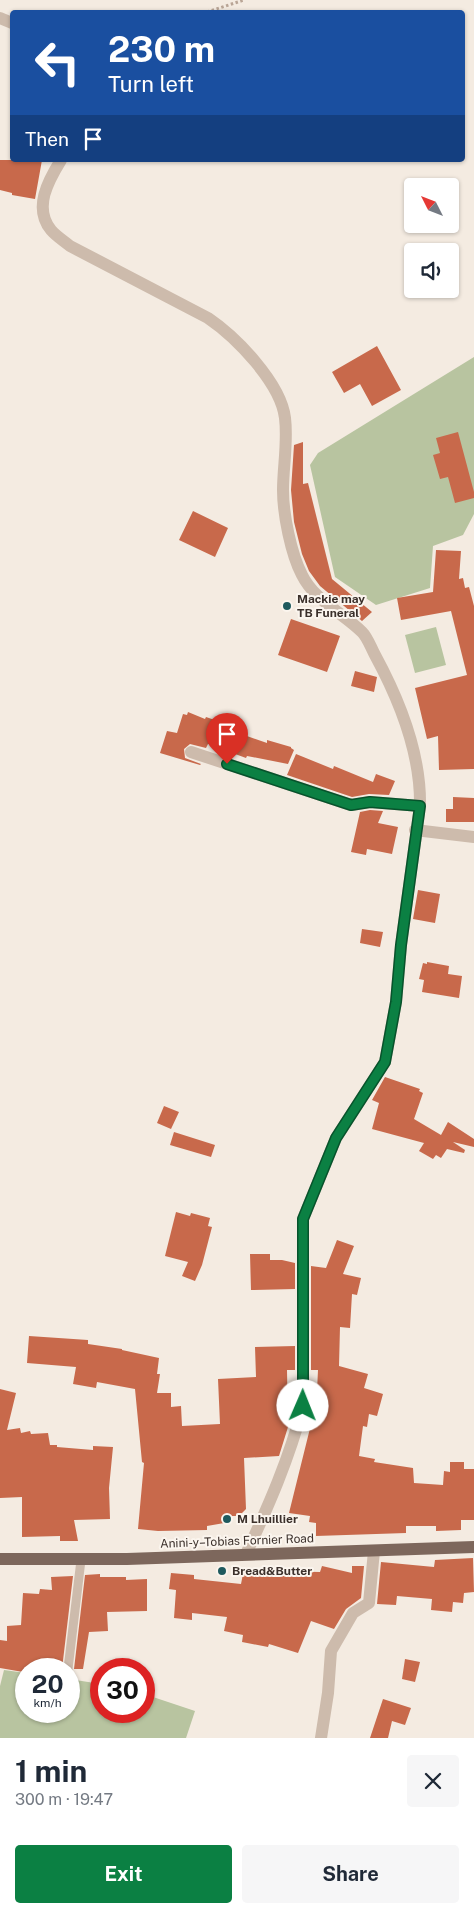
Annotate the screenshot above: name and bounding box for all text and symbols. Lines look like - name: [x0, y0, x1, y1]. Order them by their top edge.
- text: 230 m: [108, 29, 215, 70]
- icon: left: [25, 30, 90, 95]
- text: Turn left: [108, 71, 194, 97]
- icon: arrive: [79, 125, 107, 153]
- text: Then: [25, 128, 69, 150]
- north arrow: [404, 178, 459, 232]
- map controls: [404, 178, 459, 298]
- button: sound: [404, 243, 459, 298]
- place label: Mackie may TB Funeral: [297, 592, 365, 620]
- marker: Mackie may TB Funeral: [281, 600, 293, 612]
- pin: [206, 713, 248, 764]
- icon: arrive: [213, 720, 241, 748]
- position arrow: [276, 1379, 328, 1431]
- place label: M Lhuillier: [237, 1512, 298, 1526]
- marker: M Lhuillier: [221, 1513, 233, 1525]
- street label: Anini-y–Tobias Fornier Road: [160, 1531, 314, 1551]
- place label: Bread&Butter: [232, 1564, 312, 1578]
- marker: Bread&Butter: [216, 1565, 228, 1577]
- speed limit sign: 30: [90, 1658, 155, 1723]
- text: 20: [32, 1669, 64, 1699]
- text: km/h: [33, 1696, 62, 1710]
- text: 1 min: [15, 1753, 87, 1789]
- button: close: [407, 1755, 459, 1807]
- text: 300 m · 19:47: [15, 1790, 113, 1809]
- button: Exit: [15, 1845, 232, 1903]
- button: Share: [242, 1845, 459, 1903]

